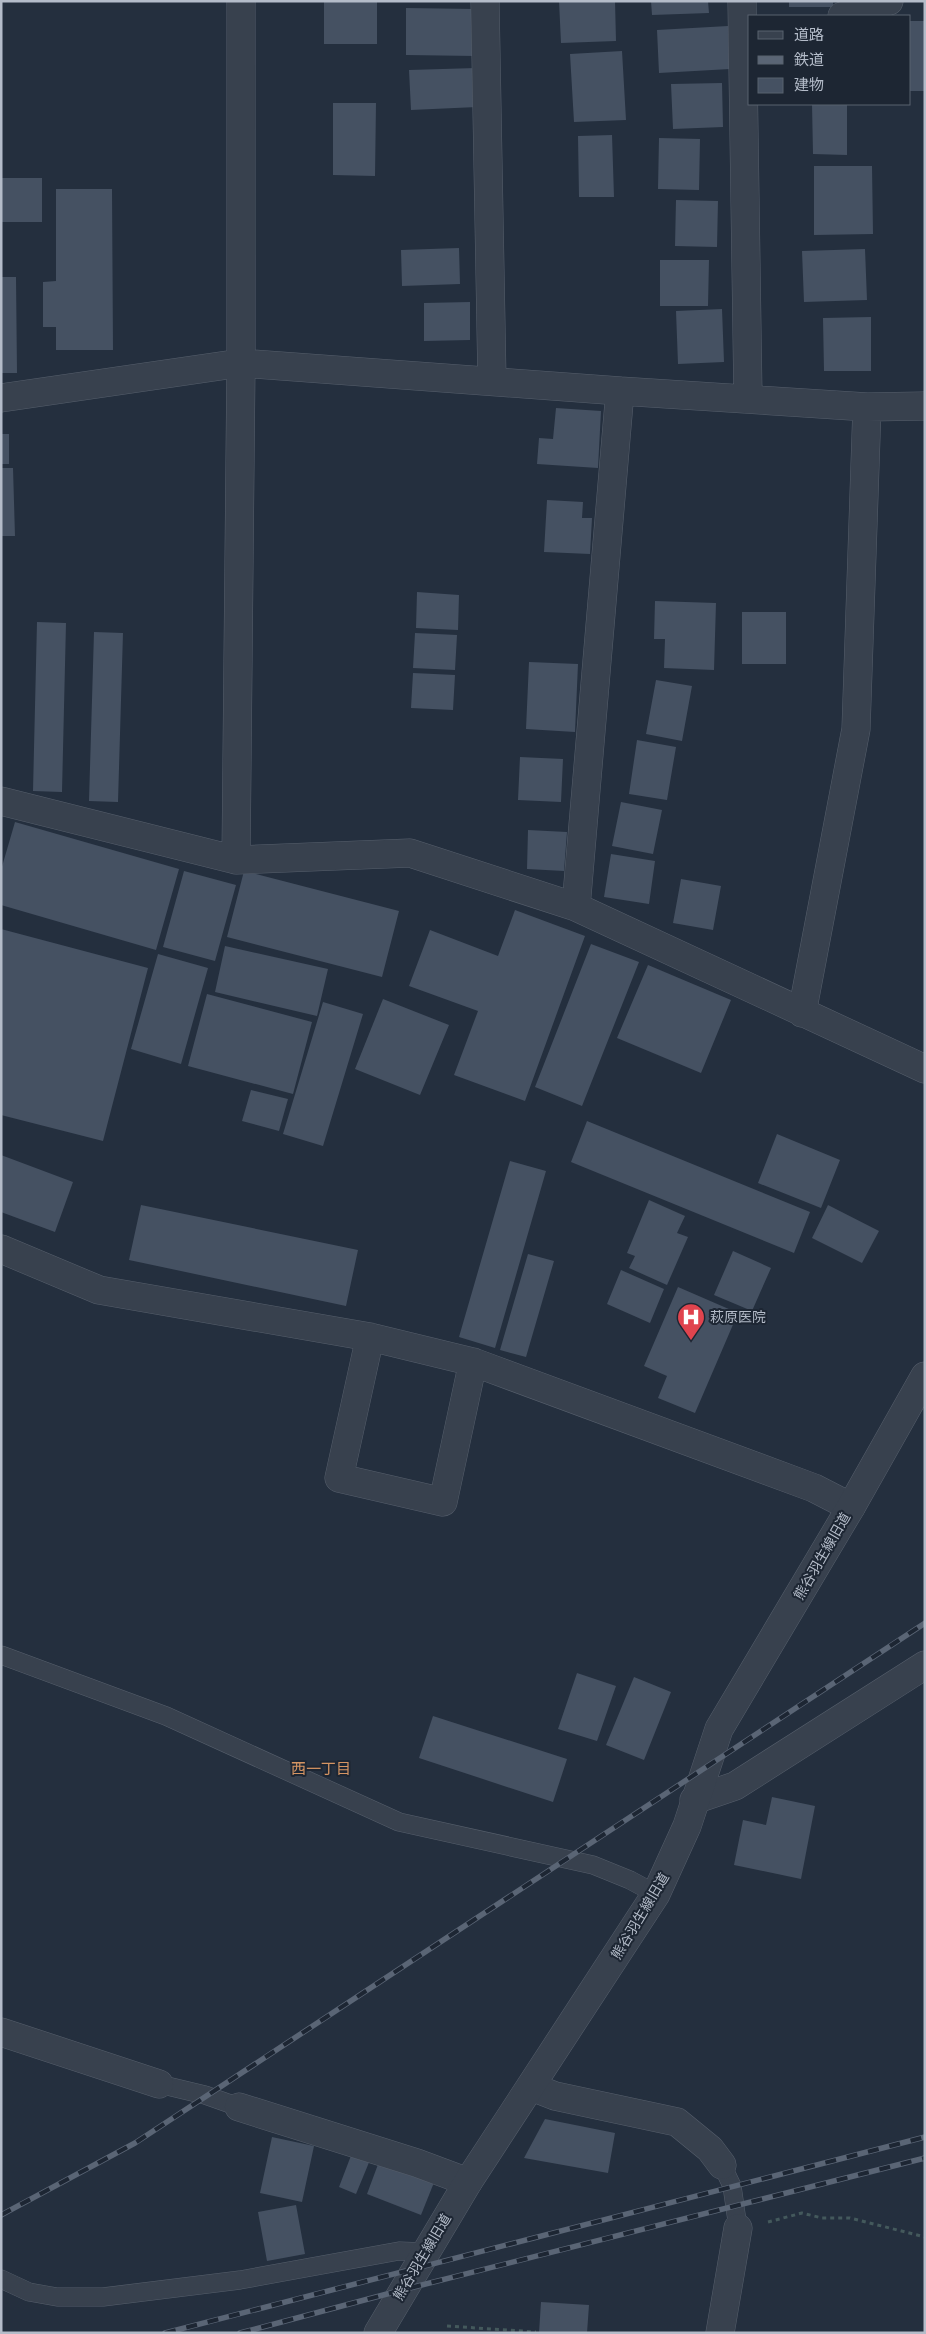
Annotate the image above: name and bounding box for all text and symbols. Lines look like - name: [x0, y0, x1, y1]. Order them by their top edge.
- legend: [748, 15, 911, 105]
- text: 道路: [794, 26, 824, 44]
- text: 鉄道: [794, 51, 824, 69]
- text: 建物: [794, 76, 824, 94]
- hospital icon: 萩原医院: [676, 1302, 706, 1341]
- place label: 萩原医院: [710, 1309, 766, 1326]
- street label: 熊谷羽生線旧道: [791, 1510, 854, 1603]
- district label: 西一丁目: [291, 1760, 351, 1778]
- street label: 熊谷羽生線旧道: [608, 1870, 673, 1963]
- street label: 熊谷羽生線旧道: [390, 2211, 455, 2304]

